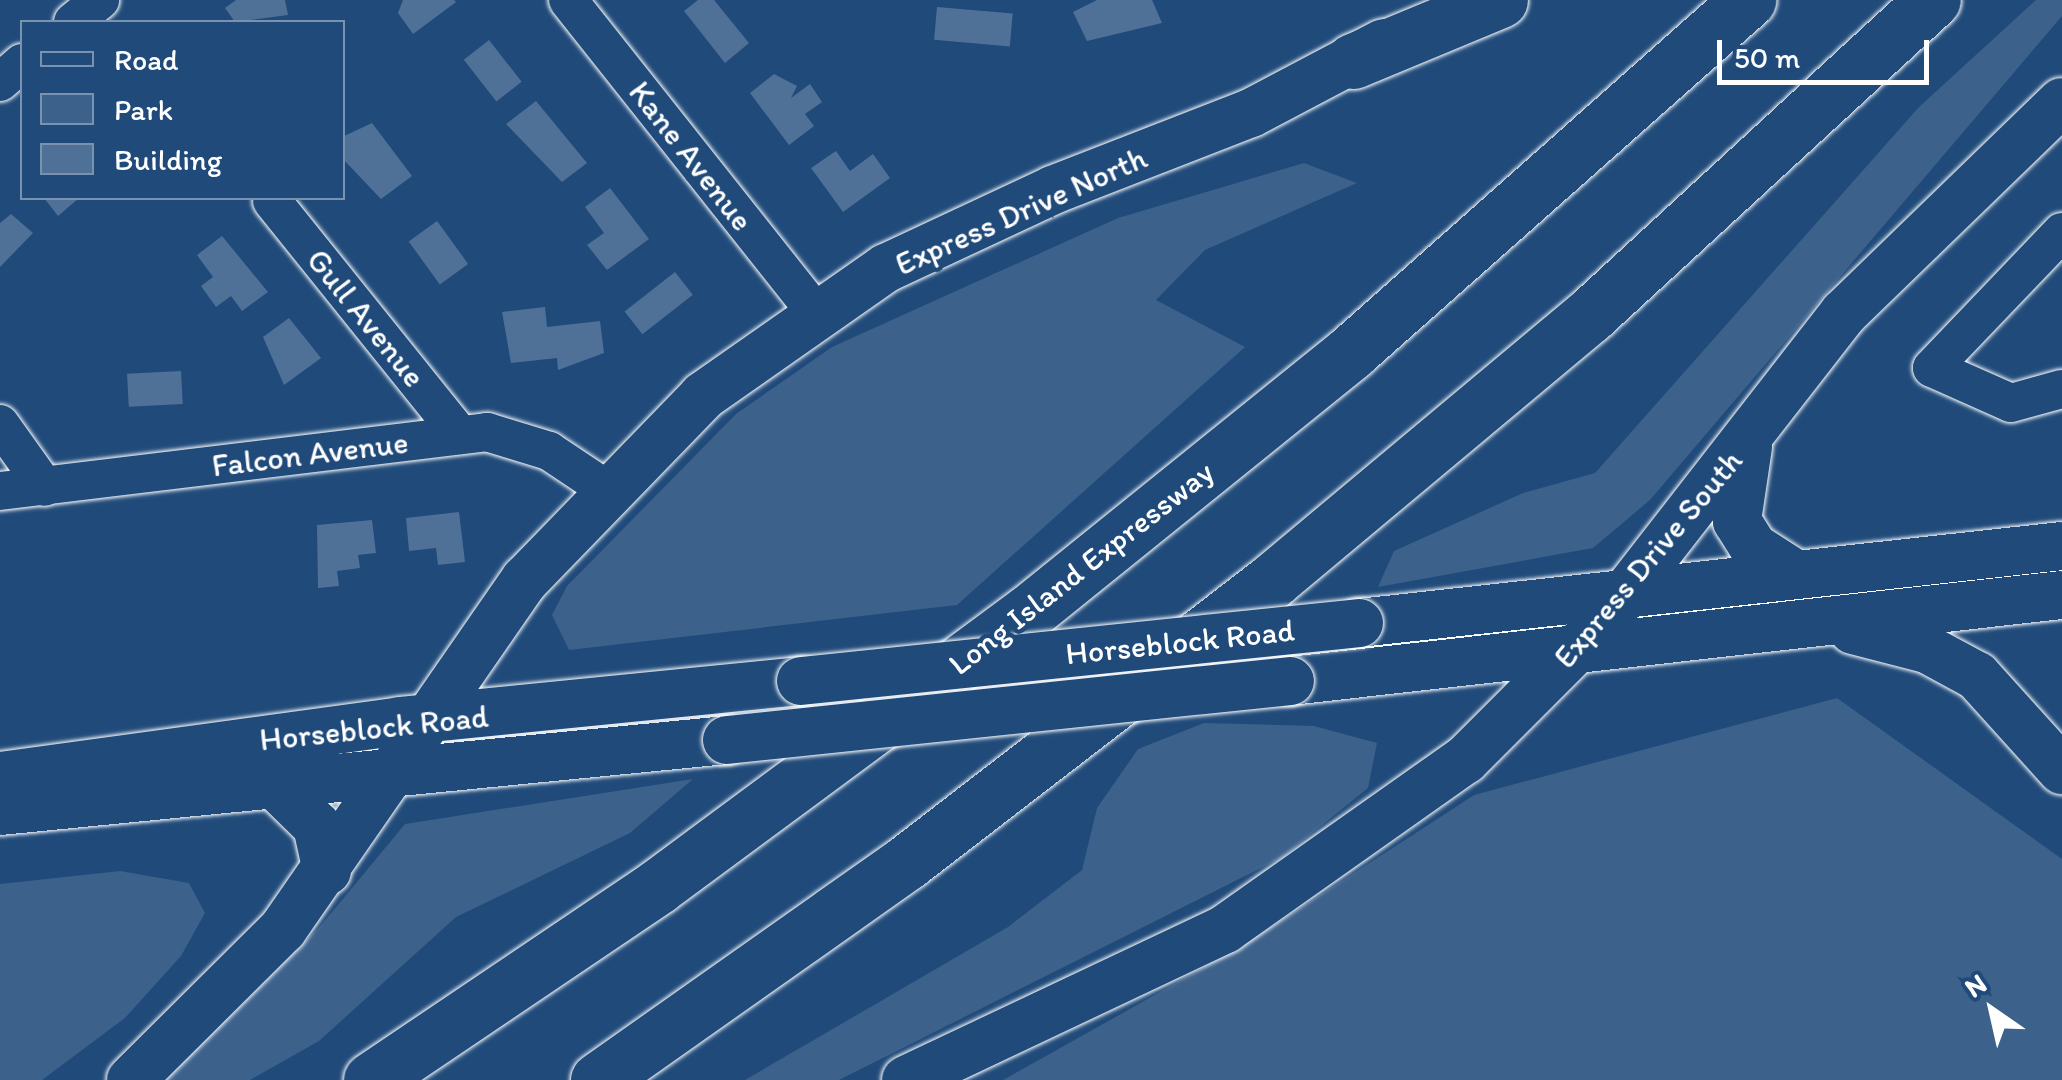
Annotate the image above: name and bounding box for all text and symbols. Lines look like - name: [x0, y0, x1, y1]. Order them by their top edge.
- legend: [20, 20, 345, 200]
- scale bar: [1722, 20, 1934, 82]
- text: 50 m: [1734, 39, 1800, 76]
- text: Road: [114, 41, 179, 78]
- street label: Kane Avenue: [621, 74, 761, 238]
- text: Park: [114, 91, 173, 128]
- street label: Express Drive North: [889, 138, 1153, 284]
- text: Building: [114, 141, 222, 178]
- street label: Gull Avenue: [299, 242, 433, 394]
- street label: Falcon Avenue: [210, 423, 410, 485]
- street label: Express Drive South: [1546, 442, 1750, 676]
- street label: Long Island Expressway: [940, 452, 1222, 684]
- street label: Horseblock Road: [1064, 611, 1296, 673]
- street label: Horseblock Road: [258, 697, 490, 759]
- north arrow: [1942, 960, 2042, 1060]
- text: N: [1958, 966, 1993, 1005]

